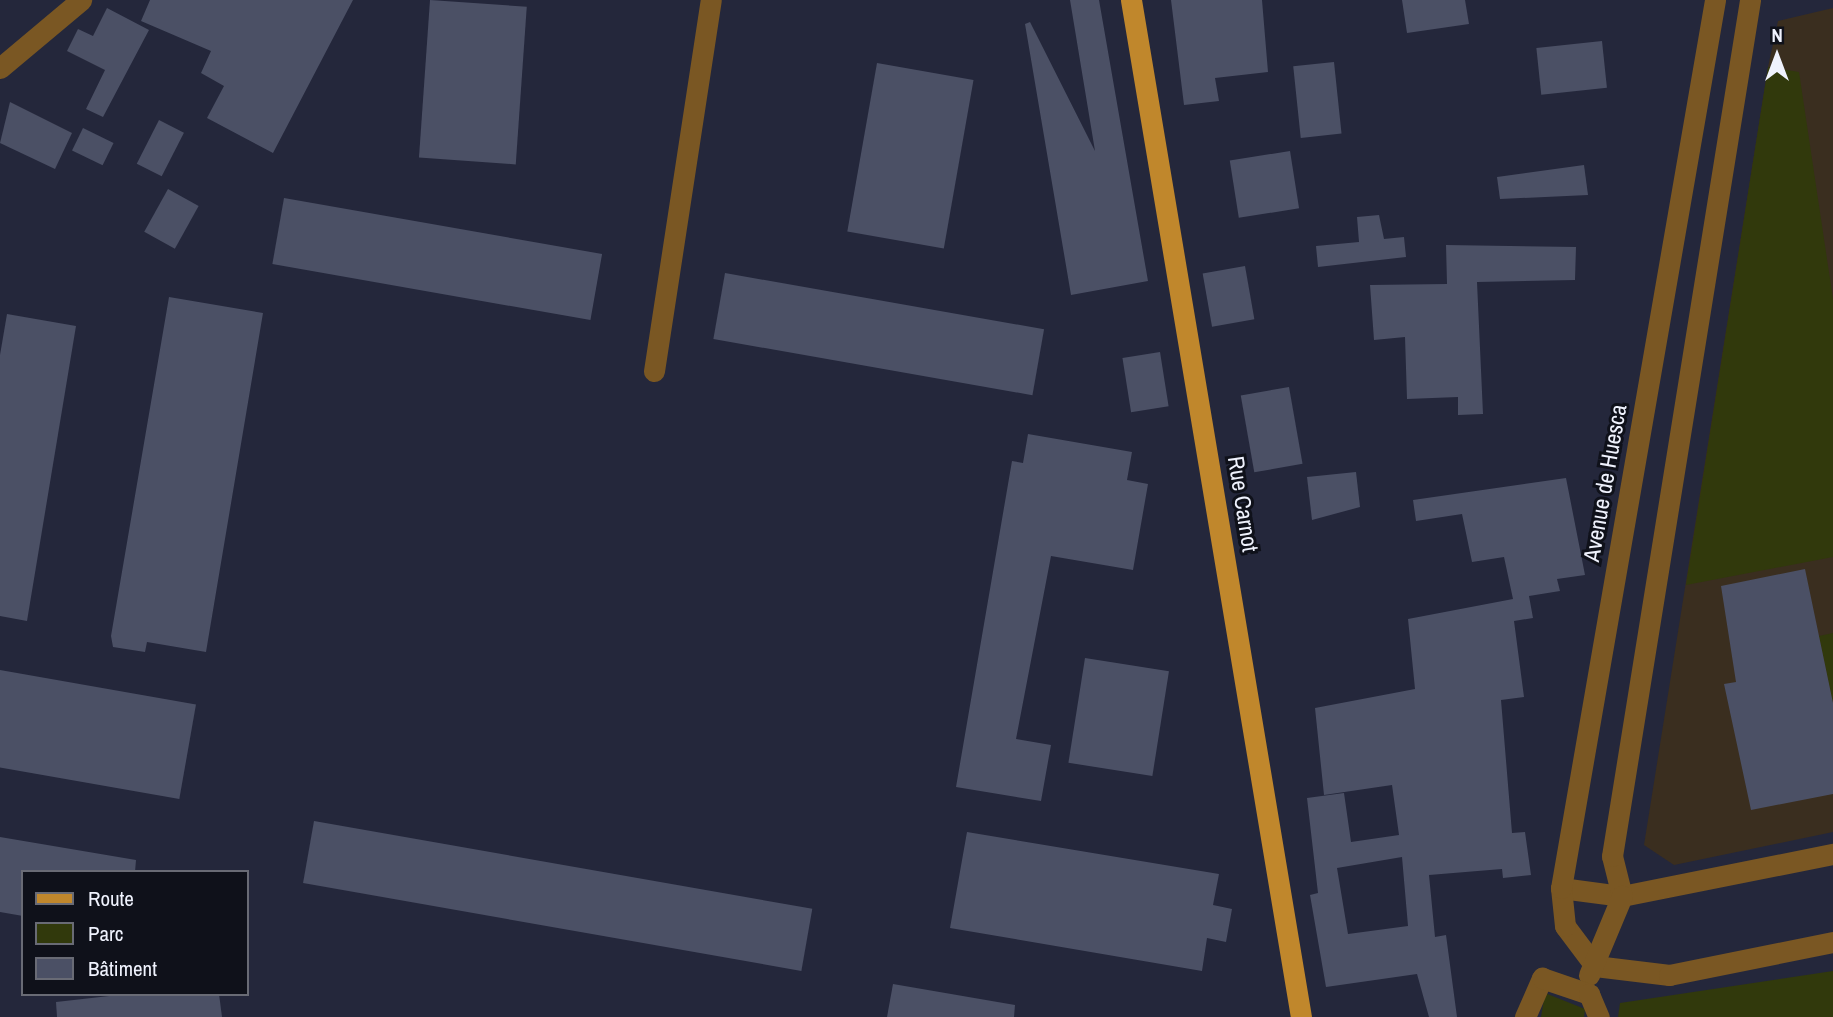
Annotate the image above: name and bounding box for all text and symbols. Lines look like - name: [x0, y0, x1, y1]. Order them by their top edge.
- north arrow: [1742, 21, 1812, 91]
- text: N: [1771, 22, 1783, 48]
- street label: Avenue de Huesca: [1578, 402, 1632, 564]
- street label: Rue Carnot: [1222, 454, 1264, 554]
- legend: [21, 870, 248, 996]
- text: Route: [88, 884, 134, 913]
- text: Parc: [88, 919, 123, 948]
- text: Bâtiment: [88, 954, 157, 983]

